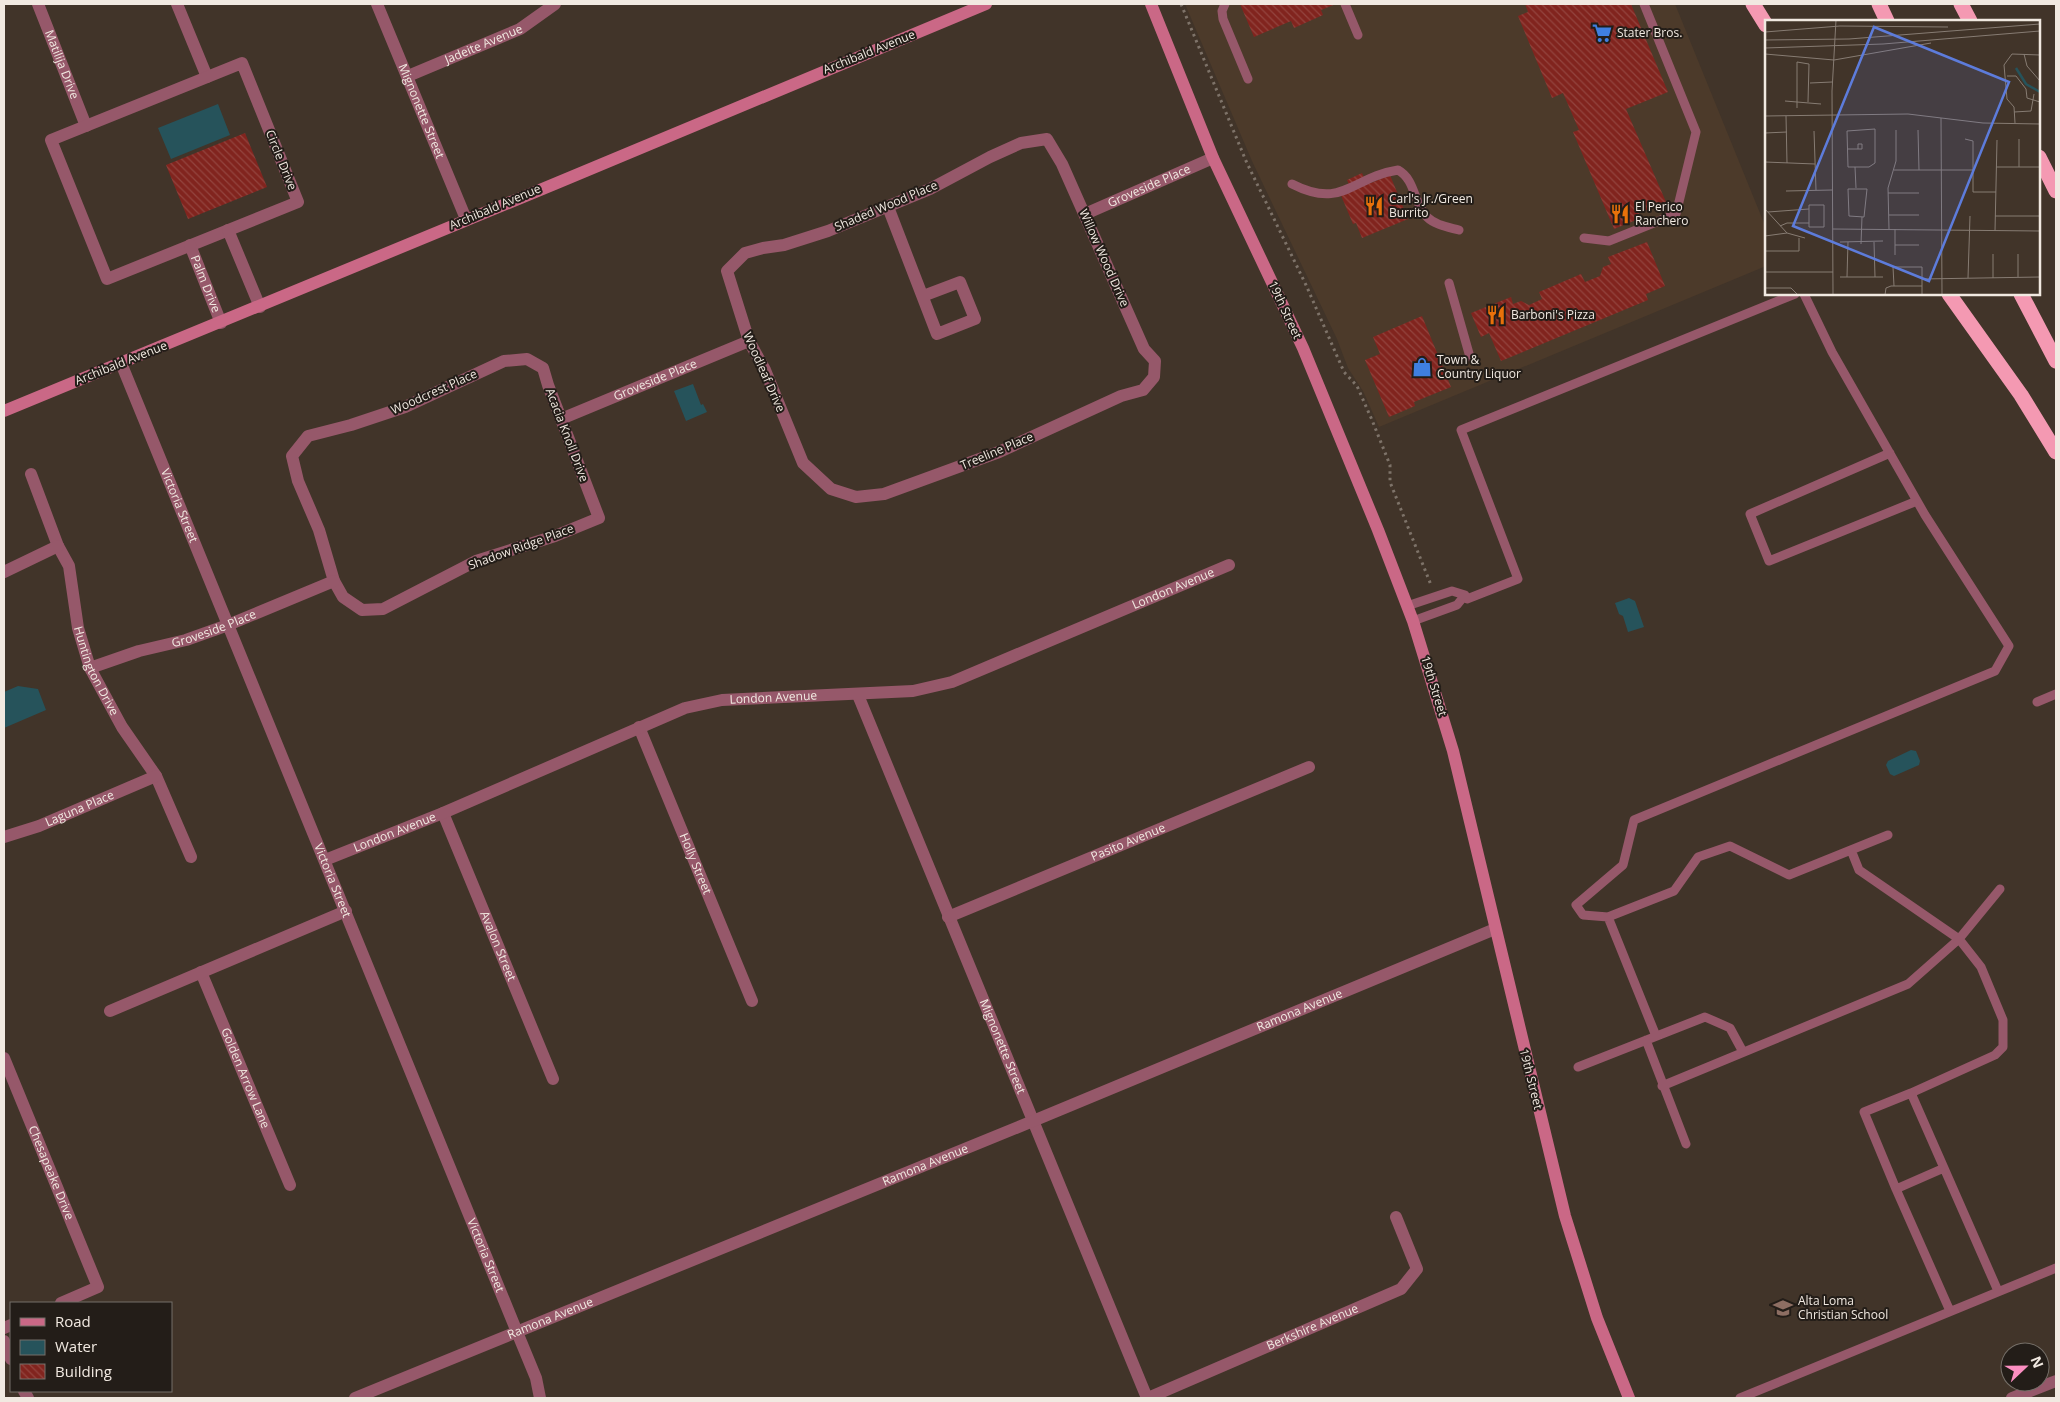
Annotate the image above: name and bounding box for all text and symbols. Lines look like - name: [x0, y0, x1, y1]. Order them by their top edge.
- street label: Jadeite Avenue: [441, 20, 525, 68]
- inset map: [1765, 20, 2040, 295]
- supermarket icon: Stater Bros.: [1591, 22, 1613, 44]
- place label: Stater Bros.: [1617, 24, 1682, 41]
- street label: Archibald Avenue: [820, 25, 918, 78]
- street label: Matilija Drive: [41, 27, 84, 102]
- street label: Mignonette Street: [395, 61, 449, 161]
- street label: Circle Drive: [262, 127, 301, 193]
- street label: Groveside Place: [1105, 160, 1193, 211]
- street label: Shaded Wood Place: [832, 176, 940, 235]
- street label: Archibald Avenue: [446, 179, 543, 233]
- place label: Carl's Jr./Green Burrito: [1389, 190, 1473, 221]
- restaurant icon: Carl's Jr./Green Burrito: [1363, 195, 1385, 217]
- place label: El Perico Ranchero: [1635, 198, 1688, 229]
- restaurant icon: El Perico Ranchero: [1609, 203, 1631, 225]
- street label: Willow Wood Drive: [1075, 206, 1134, 310]
- street label: Palm Drive: [187, 253, 225, 315]
- street label: 19th Street: [1265, 278, 1306, 341]
- restaurant icon: Barboni's Pizza: [1485, 304, 1507, 326]
- place label: Barboni's Pizza: [1511, 306, 1595, 323]
- street label: Woodleaf Drive: [739, 329, 790, 415]
- street label: Archibald Avenue: [72, 336, 170, 389]
- place label: Town & Country Liquor: [1437, 351, 1521, 382]
- street label: Groveside Place: [611, 354, 700, 404]
- shop icon: Town & Country Liquor: [1411, 356, 1433, 378]
- street label: Woodcrest Place: [388, 365, 480, 418]
- street label: Acacia Knoll Drive: [542, 386, 593, 484]
- street label: Treeline Place: [958, 427, 1036, 474]
- street label: Victoria Street: [157, 466, 202, 545]
- street label: Shadow Ridge Place: [466, 519, 576, 574]
- street label: London Avenue: [1129, 563, 1217, 613]
- street label: Groveside Place: [170, 605, 259, 651]
- street label: Huntington Drive: [70, 624, 123, 719]
- street label: 19th Street: [1417, 654, 1452, 718]
- street label: London Avenue: [729, 687, 818, 708]
- street label: Laguna Place: [42, 786, 117, 830]
- street label: London Avenue: [351, 808, 439, 856]
- street label: Pasito Avenue: [1088, 819, 1168, 865]
- street label: Holly Street: [676, 830, 716, 897]
- street label: Victoria Street: [310, 841, 356, 920]
- street label: Avalon Street: [476, 908, 521, 984]
- street label: Ramona Avenue: [1254, 984, 1345, 1035]
- street label: Mignonette Street: [976, 996, 1030, 1096]
- street label: Golden Arrow Lane: [217, 1025, 274, 1131]
- street label: 19th Street: [1516, 1047, 1547, 1111]
- street label: Chesapeake Drive: [25, 1123, 79, 1222]
- street label: Ramona Avenue: [880, 1139, 971, 1190]
- street label: Victoria Street: [463, 1216, 509, 1295]
- street label: Ramona Avenue: [505, 1292, 596, 1343]
- place label: Alta Loma Christian School: [1798, 1292, 1888, 1323]
- school or university icon: Alta Loma Christian School: [1772, 1297, 1794, 1319]
- street label: Berkshire Avenue: [1264, 1299, 1361, 1354]
- legend: [10, 1302, 172, 1392]
- text: Road: [55, 1311, 91, 1331]
- text: Water: [55, 1336, 97, 1356]
- north arrow: [2000, 1342, 2050, 1392]
- text: N: [2027, 1353, 2048, 1371]
- text: Building: [55, 1361, 112, 1381]

